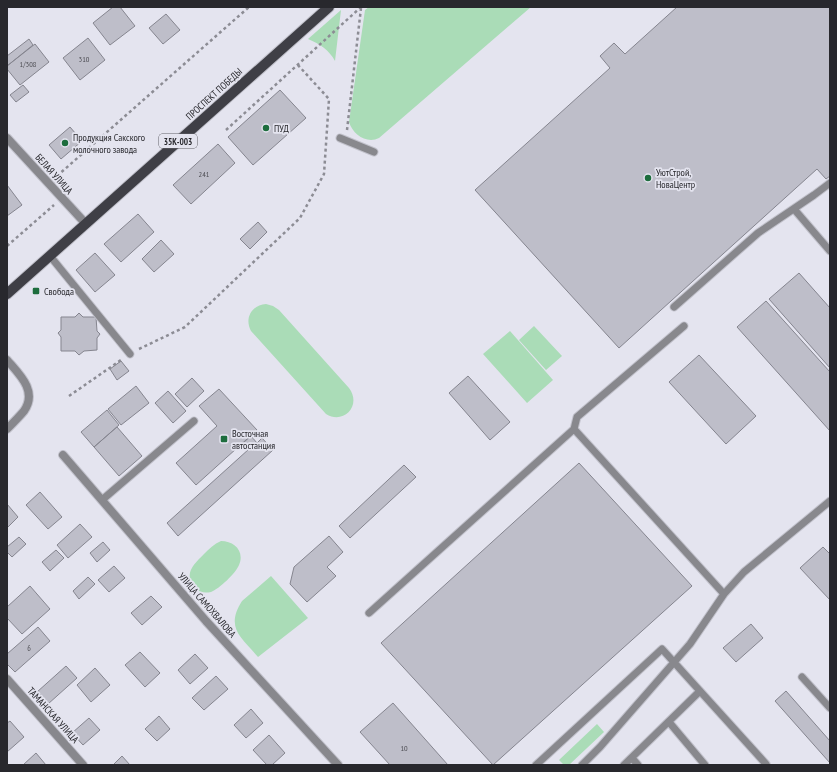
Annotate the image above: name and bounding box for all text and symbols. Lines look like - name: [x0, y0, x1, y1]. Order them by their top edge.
- house number: 310: [79, 54, 90, 64]
- house number: 1/308: [20, 59, 37, 69]
- street label: ПРОСПЕКТ ПОБЕДЫ: [183, 65, 245, 123]
- place label: ПУД: [274, 122, 289, 135]
- marker: ПУД: [261, 123, 271, 133]
- place label: Продукция Сакского молочного завода: [73, 131, 145, 156]
- road number: 35К-003: [159, 134, 197, 148]
- marker: Продукция Сакского молочного завода: [60, 138, 70, 148]
- street label: БЕЛАЯ УЛИЦА: [32, 151, 76, 197]
- place label: УютСтрой, НоваЦентр: [656, 166, 695, 191]
- house number: 241: [199, 169, 210, 179]
- marker: УютСтрой, НоваЦентр: [643, 173, 653, 183]
- place label: Свобода: [44, 285, 74, 298]
- marker: Свобода: [31, 286, 41, 296]
- place label: Восточная автостанция: [232, 427, 275, 452]
- marker: Восточная автостанция: [219, 434, 229, 444]
- street label: УЛИЦА САМОХВАЛОВА: [175, 570, 239, 640]
- house number: 6: [27, 643, 31, 653]
- street label: ТАМАНСКАЯ УЛИЦА: [24, 684, 82, 746]
- house number: 10: [400, 743, 408, 753]

